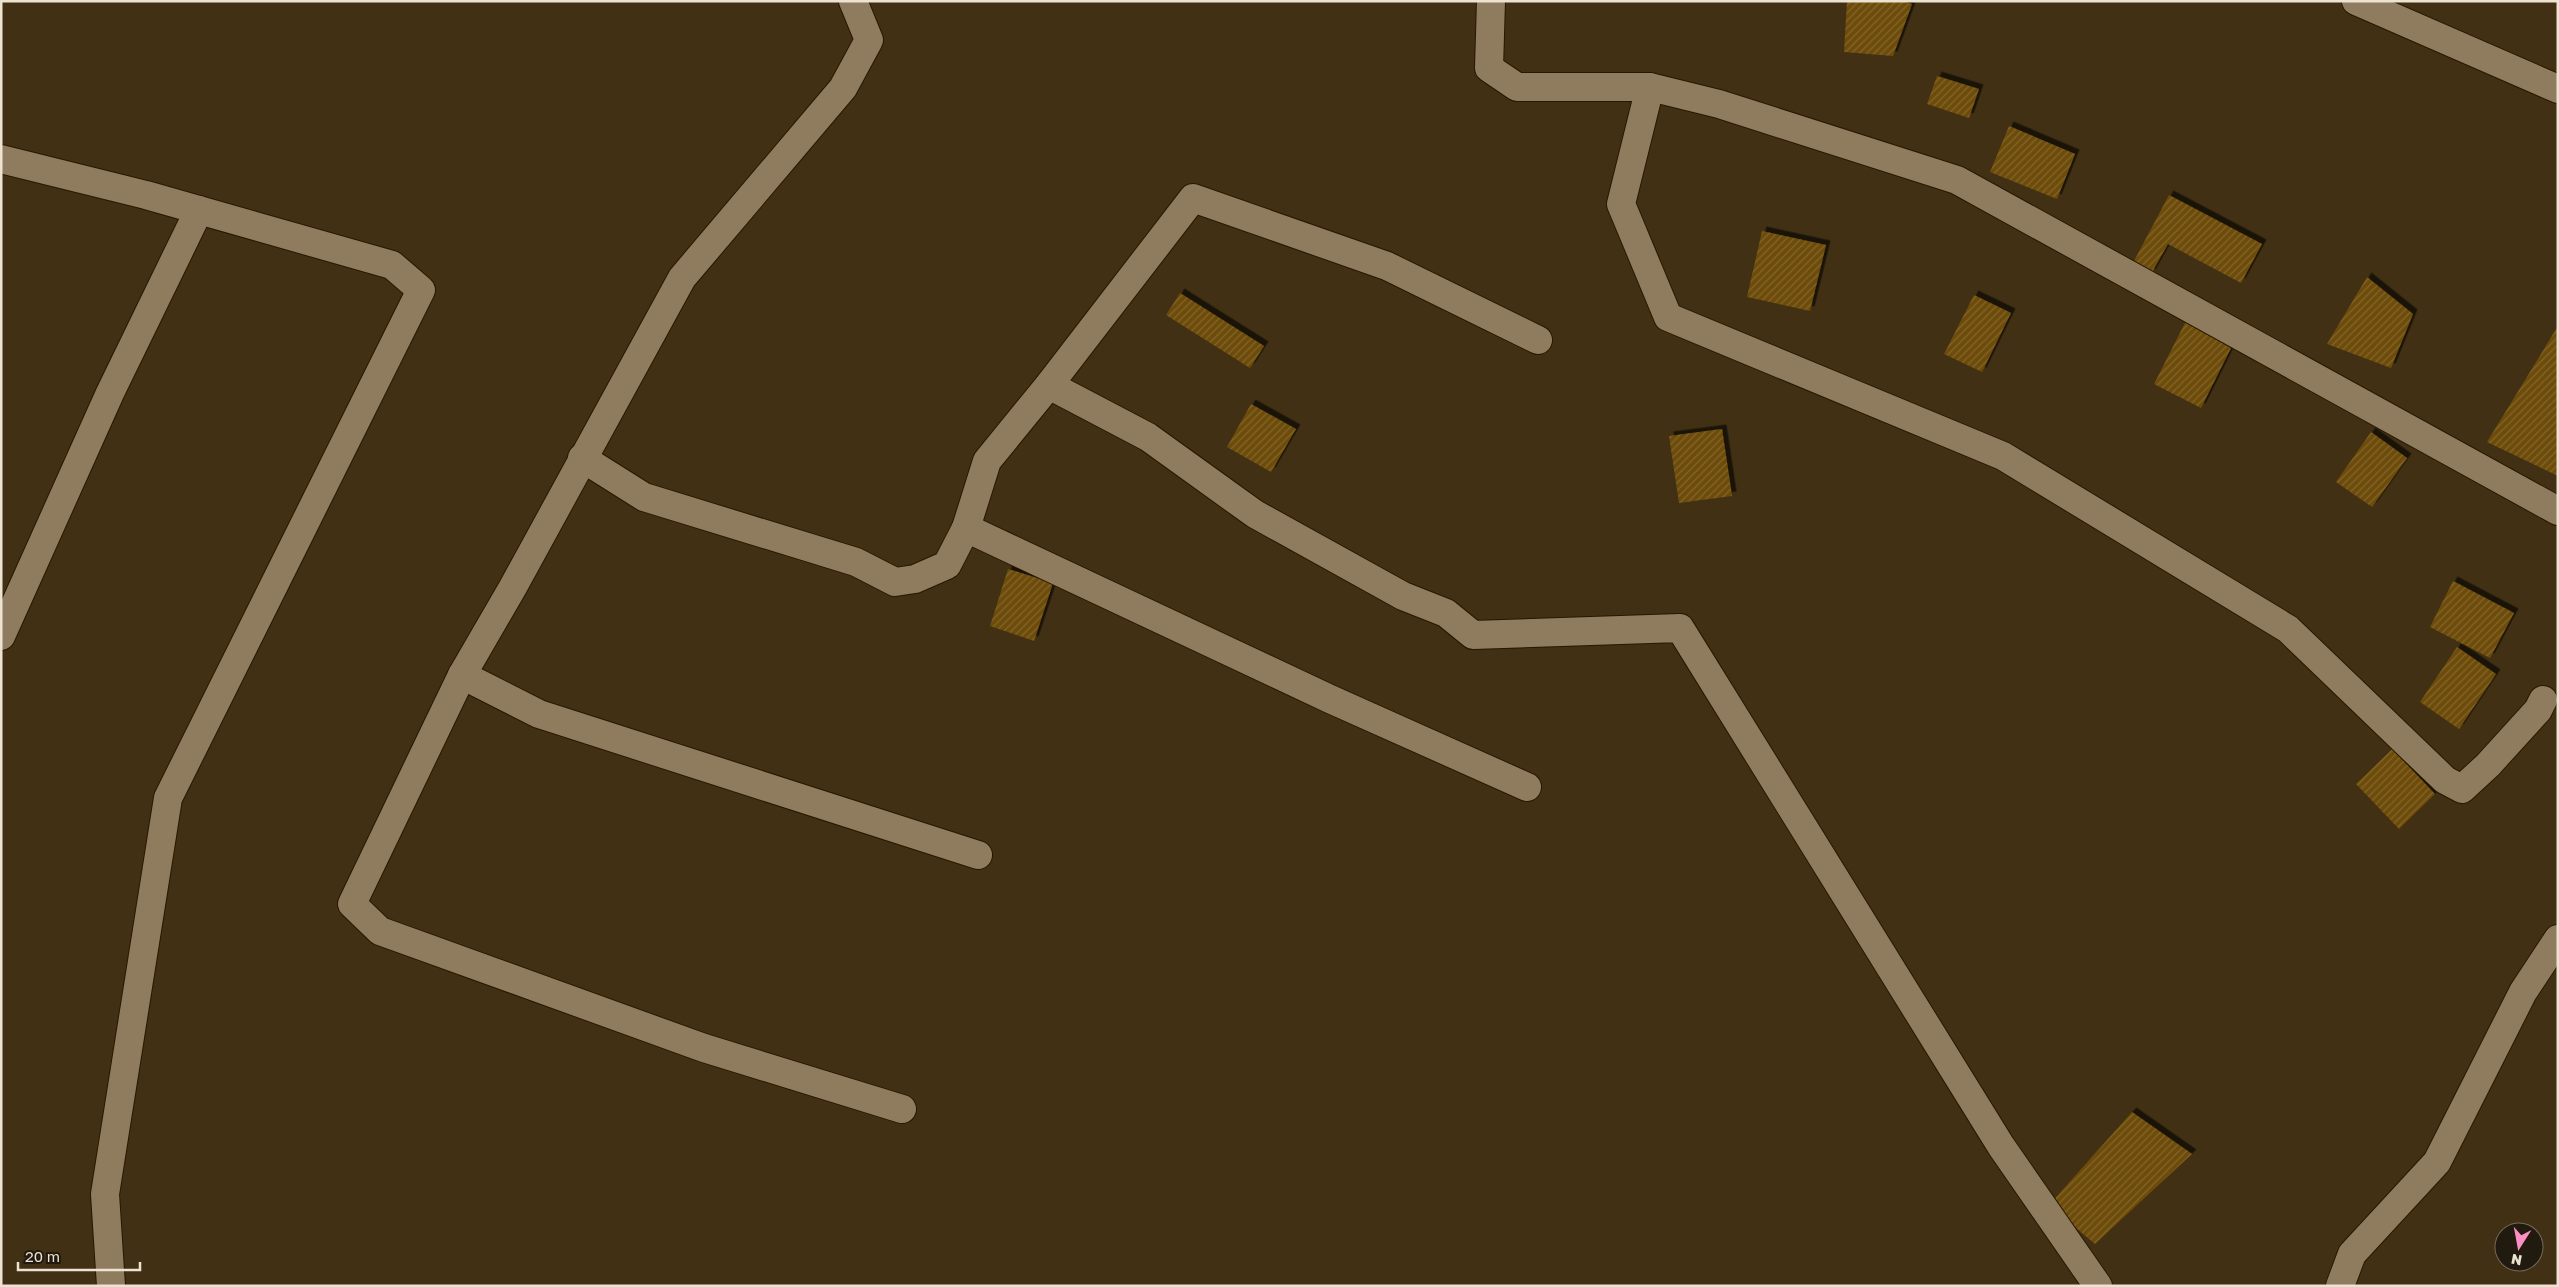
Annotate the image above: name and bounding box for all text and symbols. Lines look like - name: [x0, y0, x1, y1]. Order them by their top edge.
- north arrow: [2494, 1222, 2544, 1272]
- scale bar: [18, 1240, 140, 1272]
- text: 20 m: [25, 1247, 60, 1265]
- text: N: [2510, 1251, 2523, 1270]

